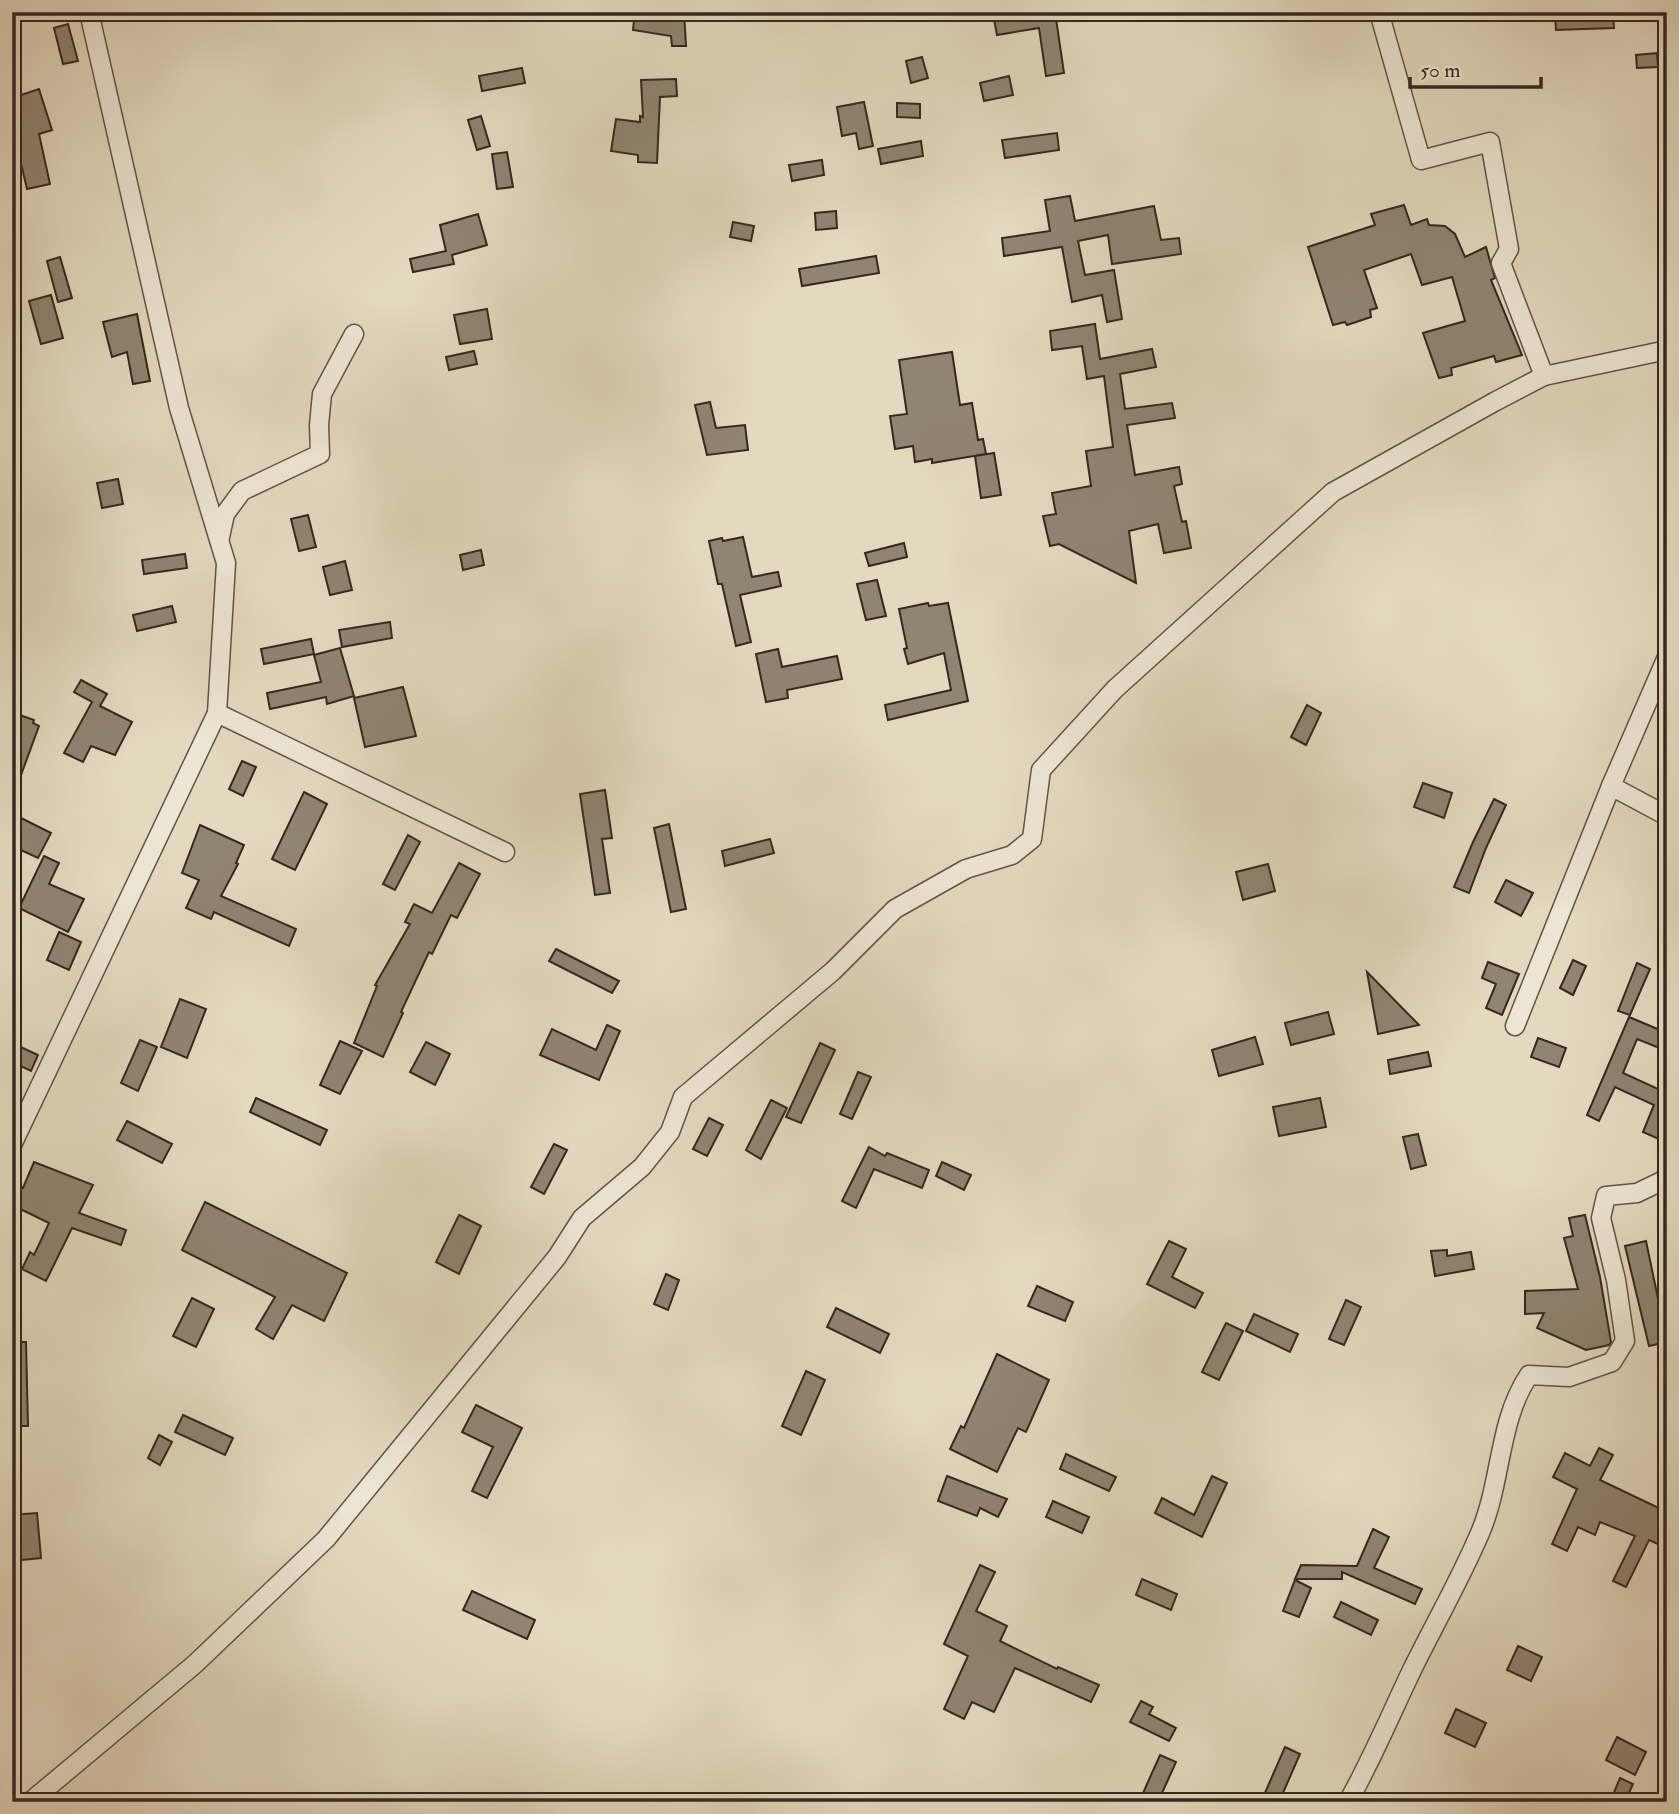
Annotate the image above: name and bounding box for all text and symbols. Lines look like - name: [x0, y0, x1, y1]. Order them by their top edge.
- scale bar: [1410, 46, 1541, 90]
- text: 50 m: [1420, 57, 1461, 84]

